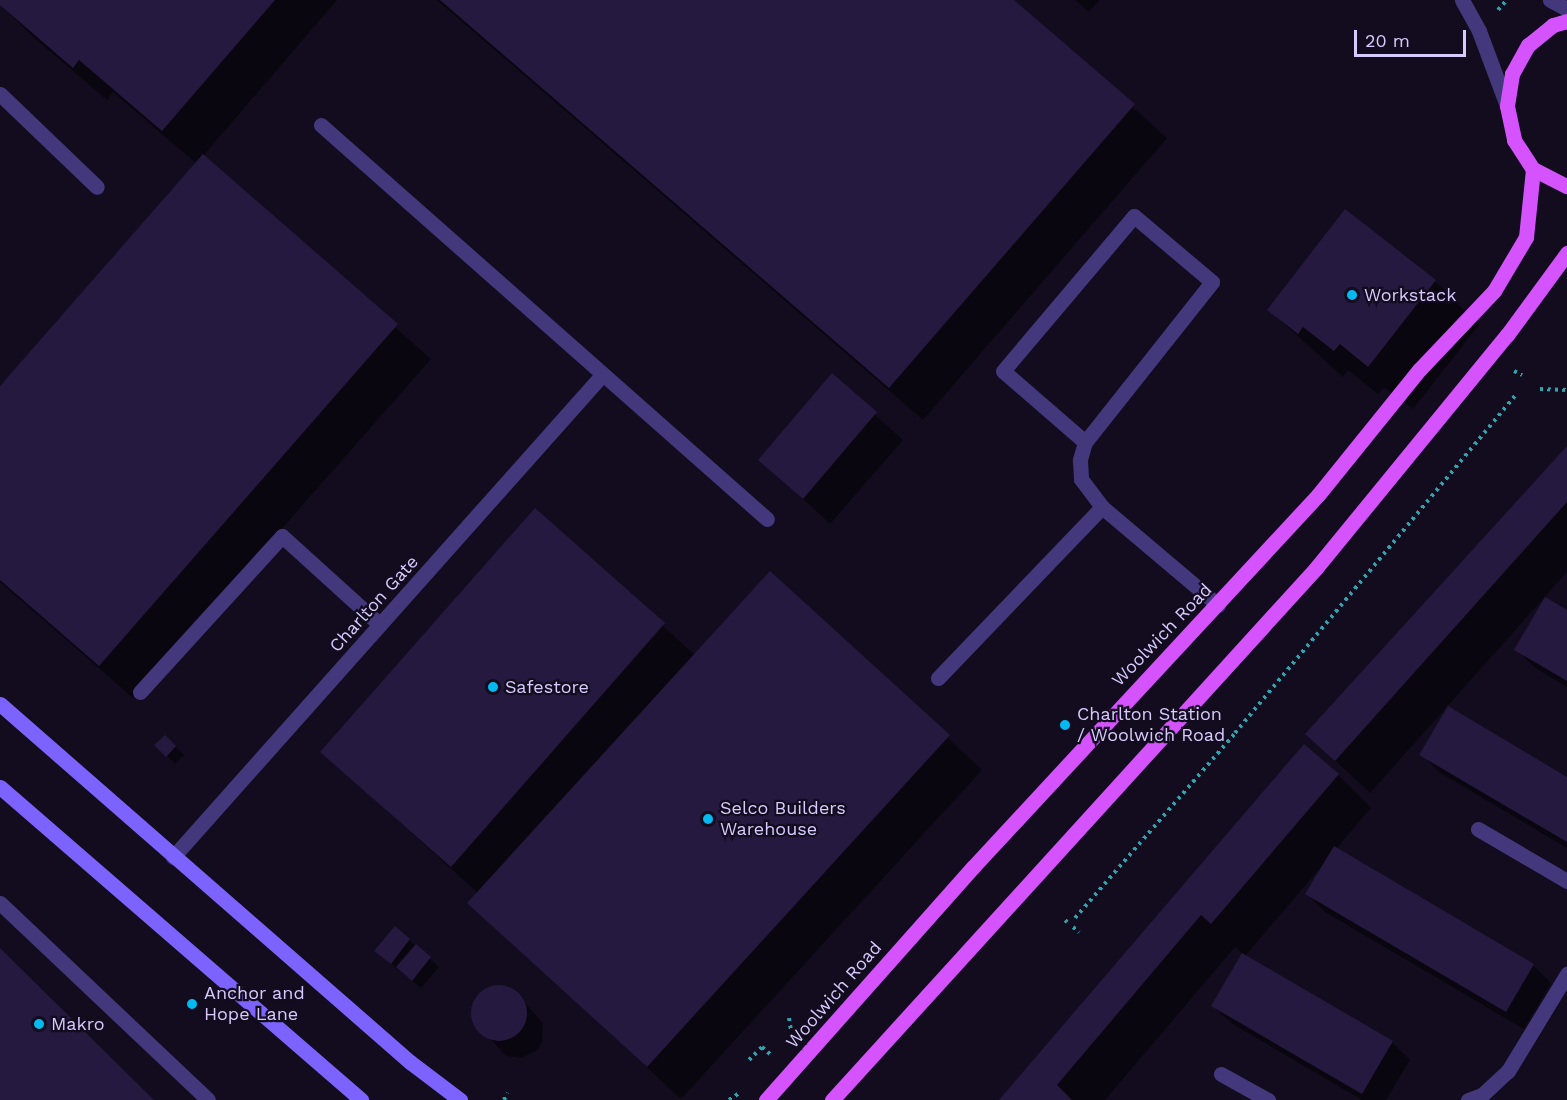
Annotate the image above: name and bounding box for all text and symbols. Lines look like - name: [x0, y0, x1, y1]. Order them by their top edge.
- scale bar: [1357, 18, 1470, 56]
- text: 20 m: [1365, 30, 1410, 51]
- place label: Workstack: [1364, 284, 1456, 306]
- marker: Workstack: [1345, 288, 1359, 302]
- street label: Charlton Gate: [325, 551, 423, 657]
- street label: Woolwich Road: [1107, 579, 1217, 691]
- place label: Safestore: [505, 676, 589, 698]
- marker: Safestore: [486, 680, 500, 694]
- place label: Charlton Station / Woolwich Road: [1077, 704, 1226, 746]
- marker: Charlton Station / Woolwich Road: [1058, 718, 1072, 732]
- place label: Selco Builders Warehouse: [720, 798, 846, 840]
- marker: Selco Builders Warehouse: [701, 812, 715, 826]
- street label: Woolwich Road: [782, 937, 886, 1053]
- place label: Anchor and Hope Lane: [204, 983, 305, 1026]
- marker: Anchor and Hope Lane: [185, 997, 199, 1011]
- place label: Makro: [51, 1013, 105, 1035]
- marker: Makro: [32, 1017, 46, 1031]

